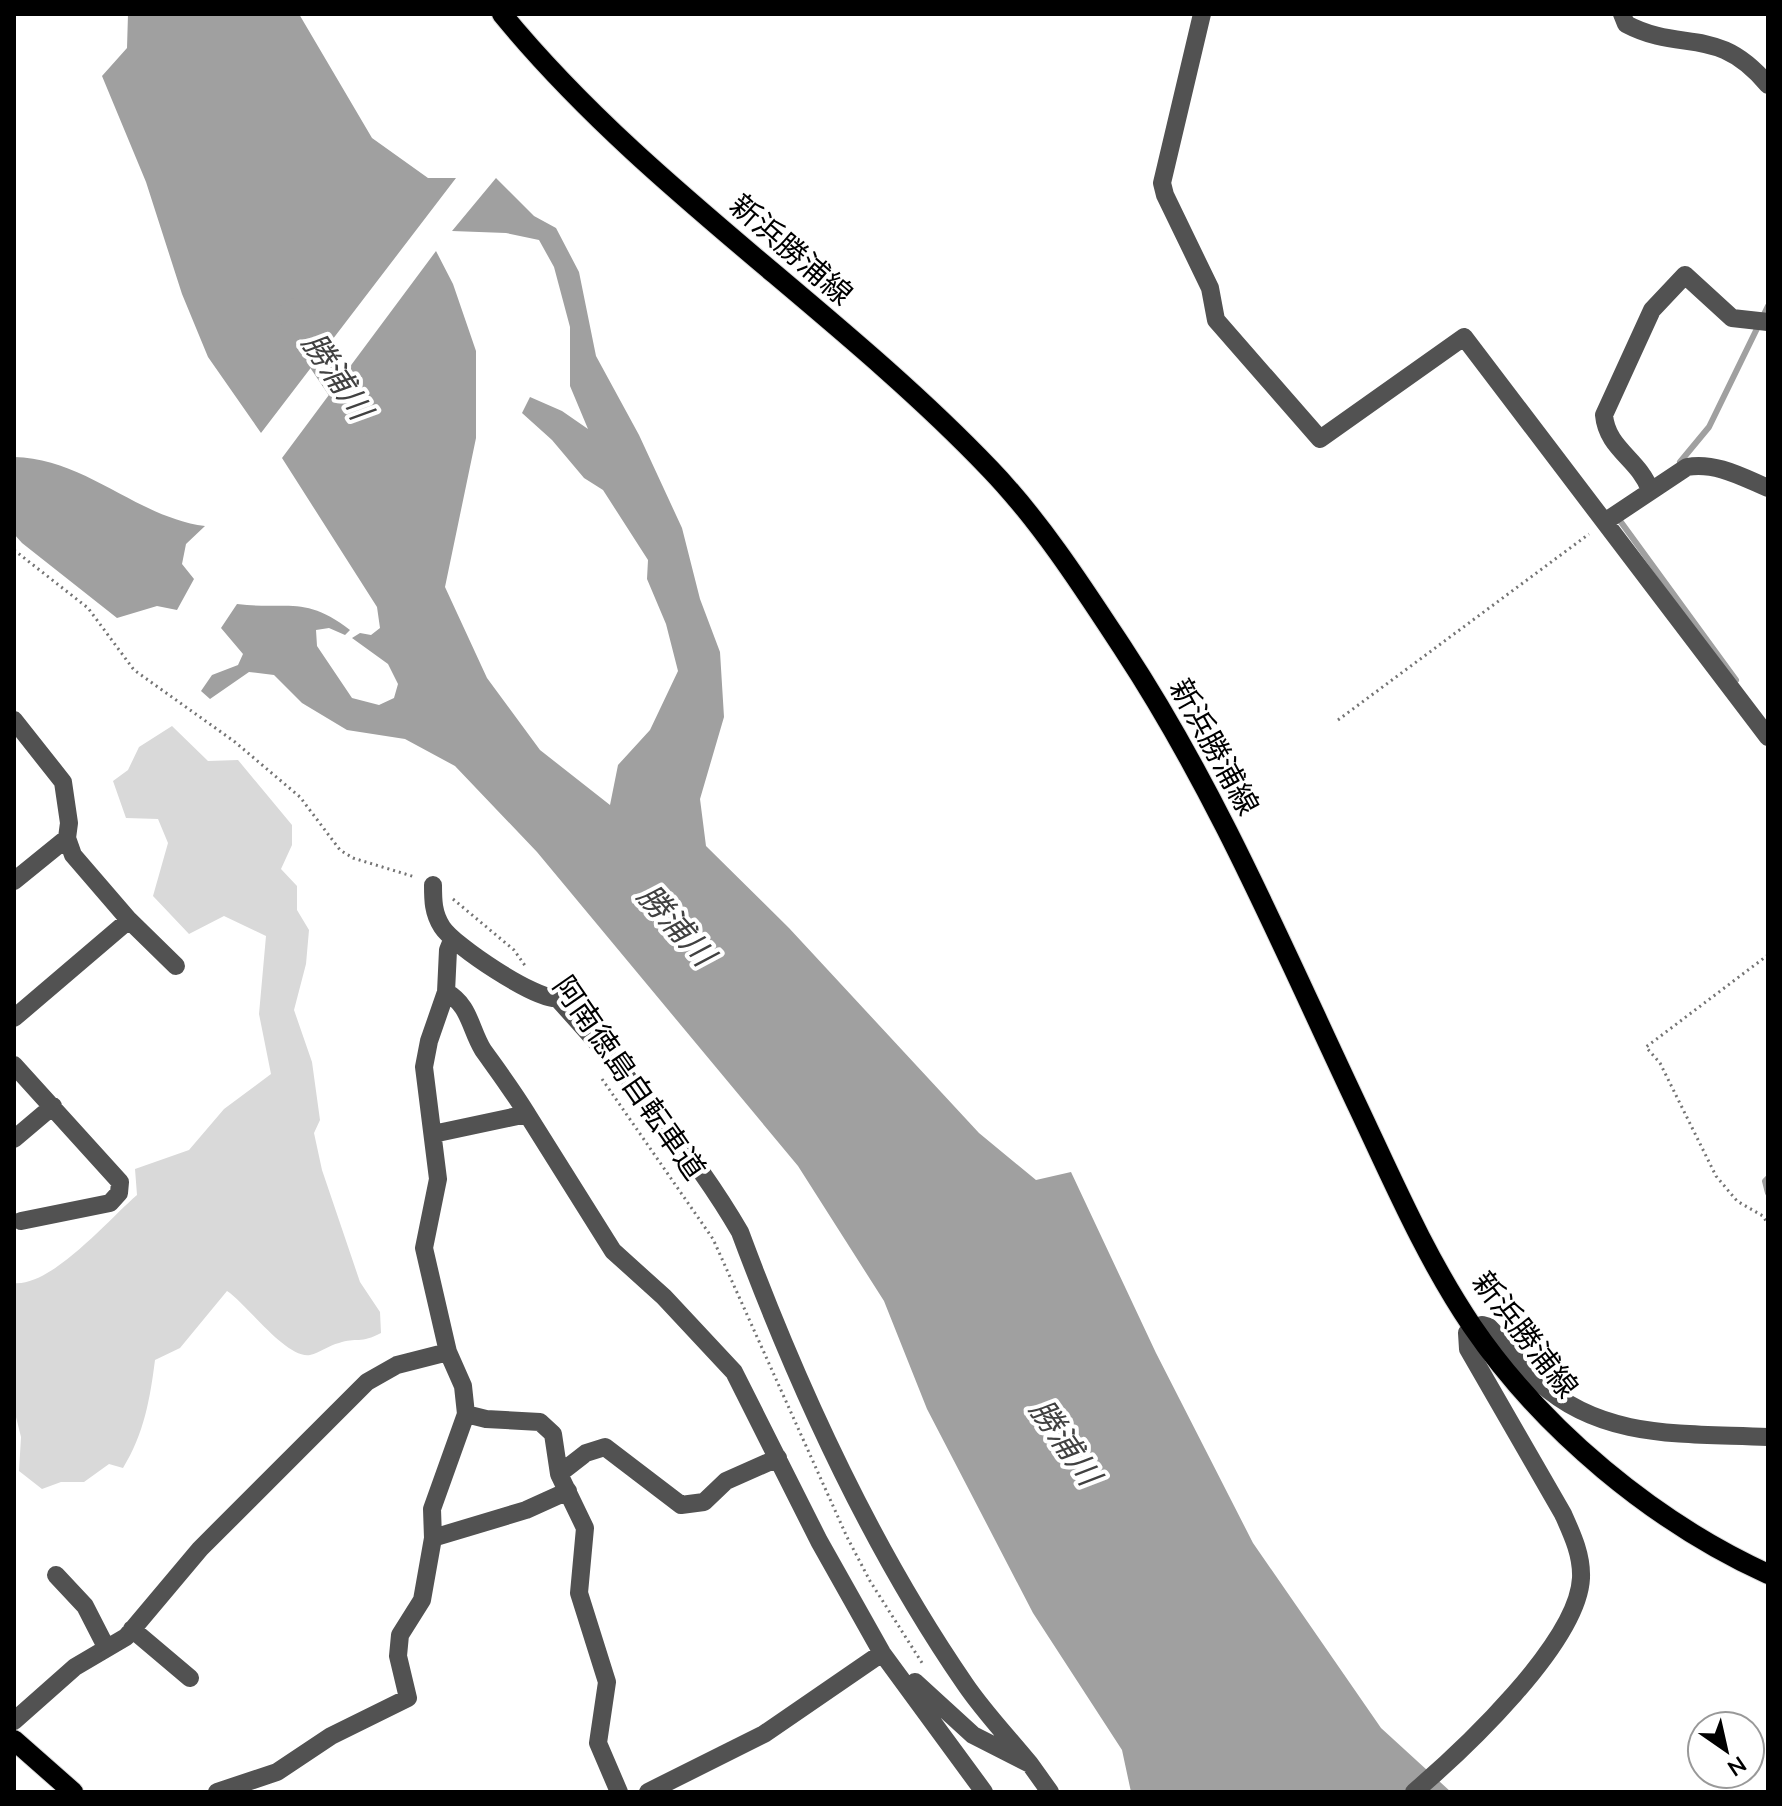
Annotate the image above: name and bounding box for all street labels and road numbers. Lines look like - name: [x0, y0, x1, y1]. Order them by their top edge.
- street label: 新浜勝浦線: [723, 186, 861, 313]
- street label: 新浜勝浦線: [1162, 672, 1268, 821]
- street label: 阿南徳島自転車道: [545, 968, 714, 1187]
- street label: 新浜勝浦線: [1465, 1264, 1587, 1405]

